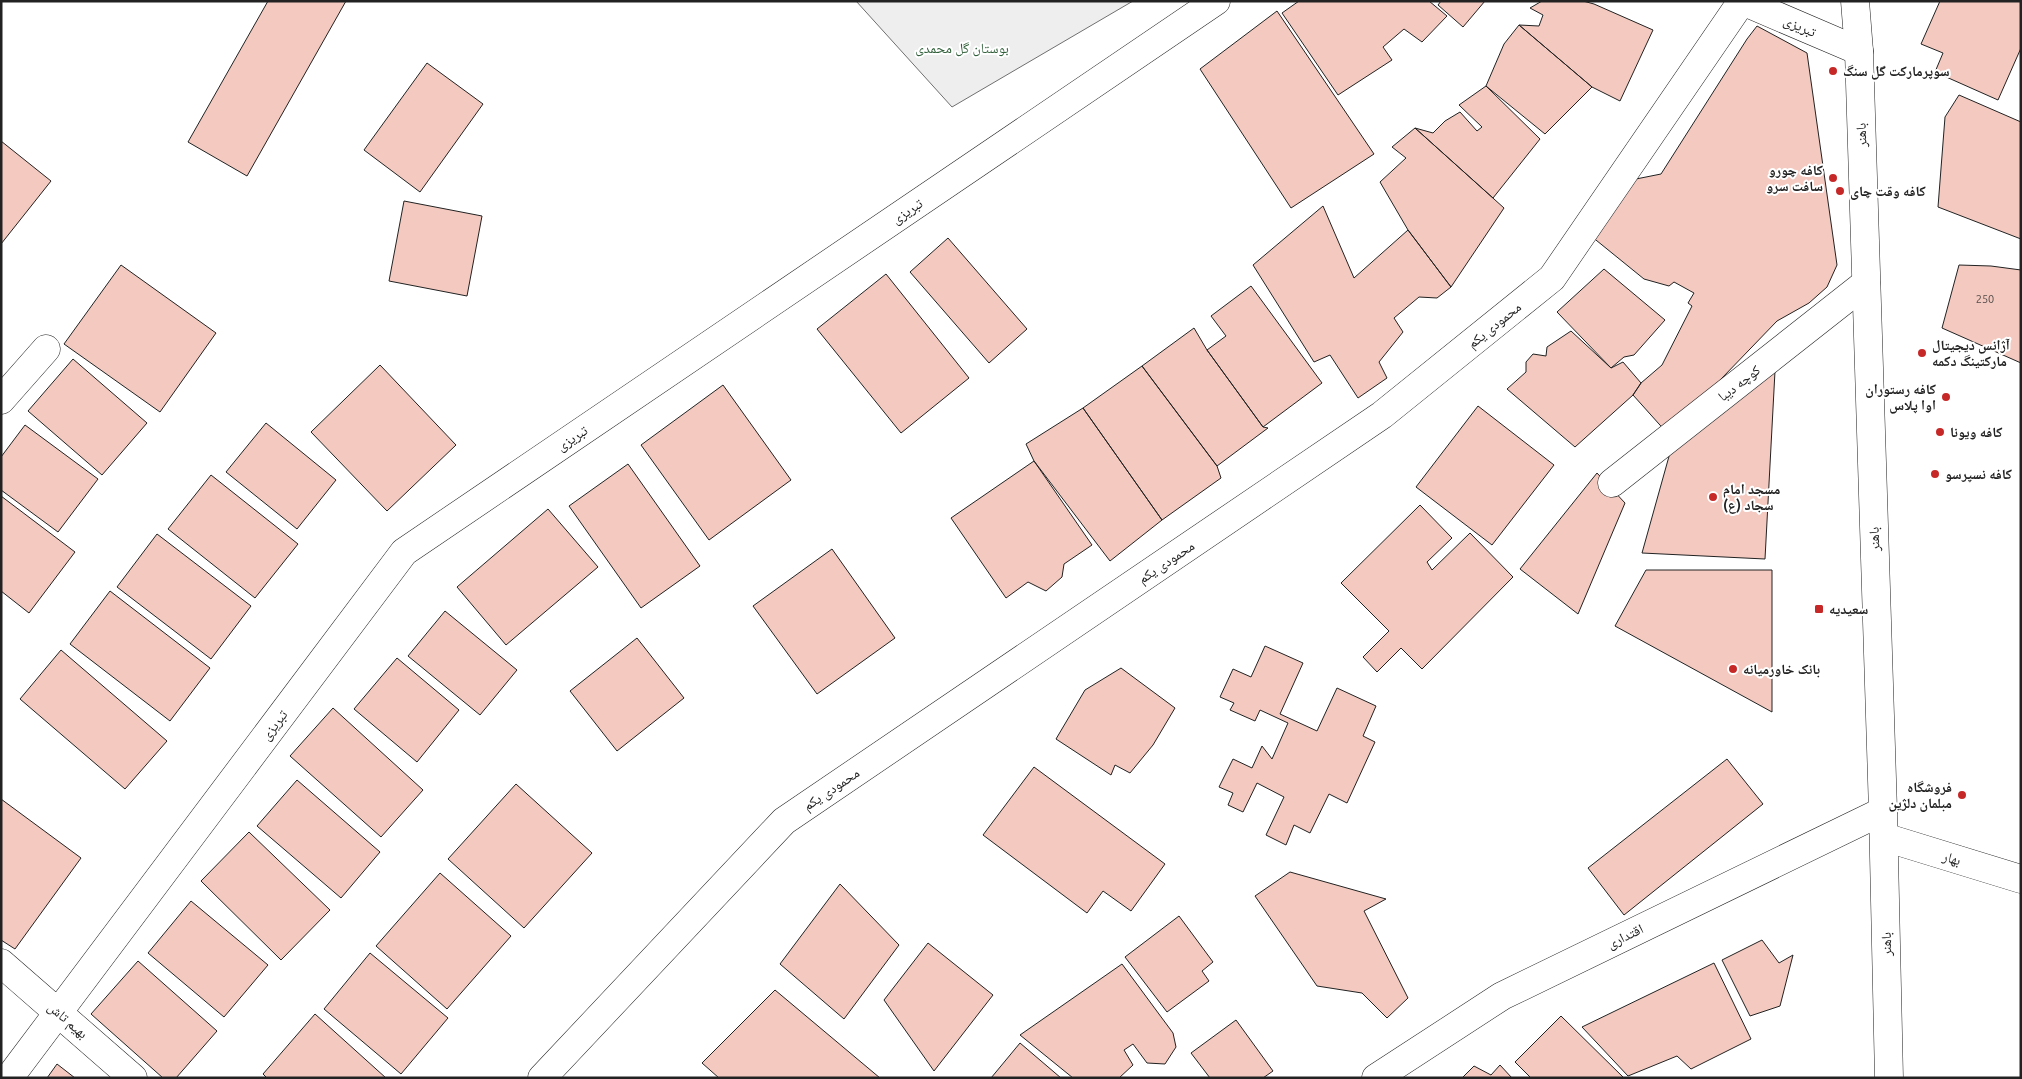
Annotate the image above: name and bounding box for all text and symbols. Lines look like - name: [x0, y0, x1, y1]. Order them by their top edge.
- street label: تبریزی: [1781, 12, 1819, 41]
- park label: بوستان گل محمدی: [915, 40, 1009, 57]
- place label: سوپرمارکت گل سنگ: [1843, 63, 1950, 80]
- marker: سوپرمارکت گل سنگ: [1827, 65, 1839, 77]
- street label: باهنر: [1853, 122, 1870, 148]
- place label: کافه چورو سافت سرو: [1766, 162, 1823, 194]
- marker: کافه چورو سافت سرو: [1827, 172, 1839, 184]
- place label: کافه وقت چای: [1850, 183, 1926, 200]
- marker: کافه وقت چای: [1834, 185, 1846, 197]
- street label: تبریزی: [889, 195, 926, 228]
- house number: 250: [1976, 293, 1994, 305]
- street label: محمودی یکم: [1464, 299, 1525, 353]
- place label: آژانس دیجیتال مارکتینگ دکمه: [1932, 337, 2010, 369]
- marker: آژانس دیجیتال مارکتینگ دکمه: [1916, 347, 1928, 359]
- street label: کوچه دیبا: [1715, 361, 1764, 405]
- place label: کافه رستوران اوا پلاس: [1865, 381, 1936, 414]
- marker: کافه رستوران اوا پلاس: [1940, 391, 1952, 403]
- street label: تبریزی: [554, 422, 591, 455]
- place label: کافه ویونا: [1950, 424, 2003, 440]
- marker: کافه ویونا: [1934, 426, 1946, 438]
- place label: کافه نسپرسو: [1945, 466, 2012, 483]
- marker: کافه نسپرسو: [1929, 468, 1941, 480]
- place label: مسجد امام سجاد (ع): [1723, 481, 1780, 514]
- marker: مسجد امام سجاد (ع): [1707, 491, 1719, 503]
- street label: باهنر: [1866, 526, 1883, 552]
- street label: محمودی یکم: [1135, 537, 1198, 588]
- place label: سعیدیه: [1829, 601, 1868, 617]
- marker: سعیدیه: [1813, 603, 1825, 615]
- place label: بانک خاورمیانه: [1743, 661, 1820, 678]
- marker: بانک خاورمیانه: [1727, 663, 1739, 675]
- street label: تبریزی: [257, 707, 291, 744]
- street label: محمودی یکم: [800, 764, 863, 815]
- place label: فروشگاه مبلمان دلژین: [1888, 779, 1952, 812]
- marker: فروشگاه مبلمان دلژین: [1956, 789, 1968, 801]
- street label: بهار: [1940, 847, 1963, 869]
- street label: اقتداری: [1604, 920, 1646, 952]
- street label: باهنر: [1878, 932, 1895, 957]
- street label: بهیم تاش: [44, 998, 91, 1043]

